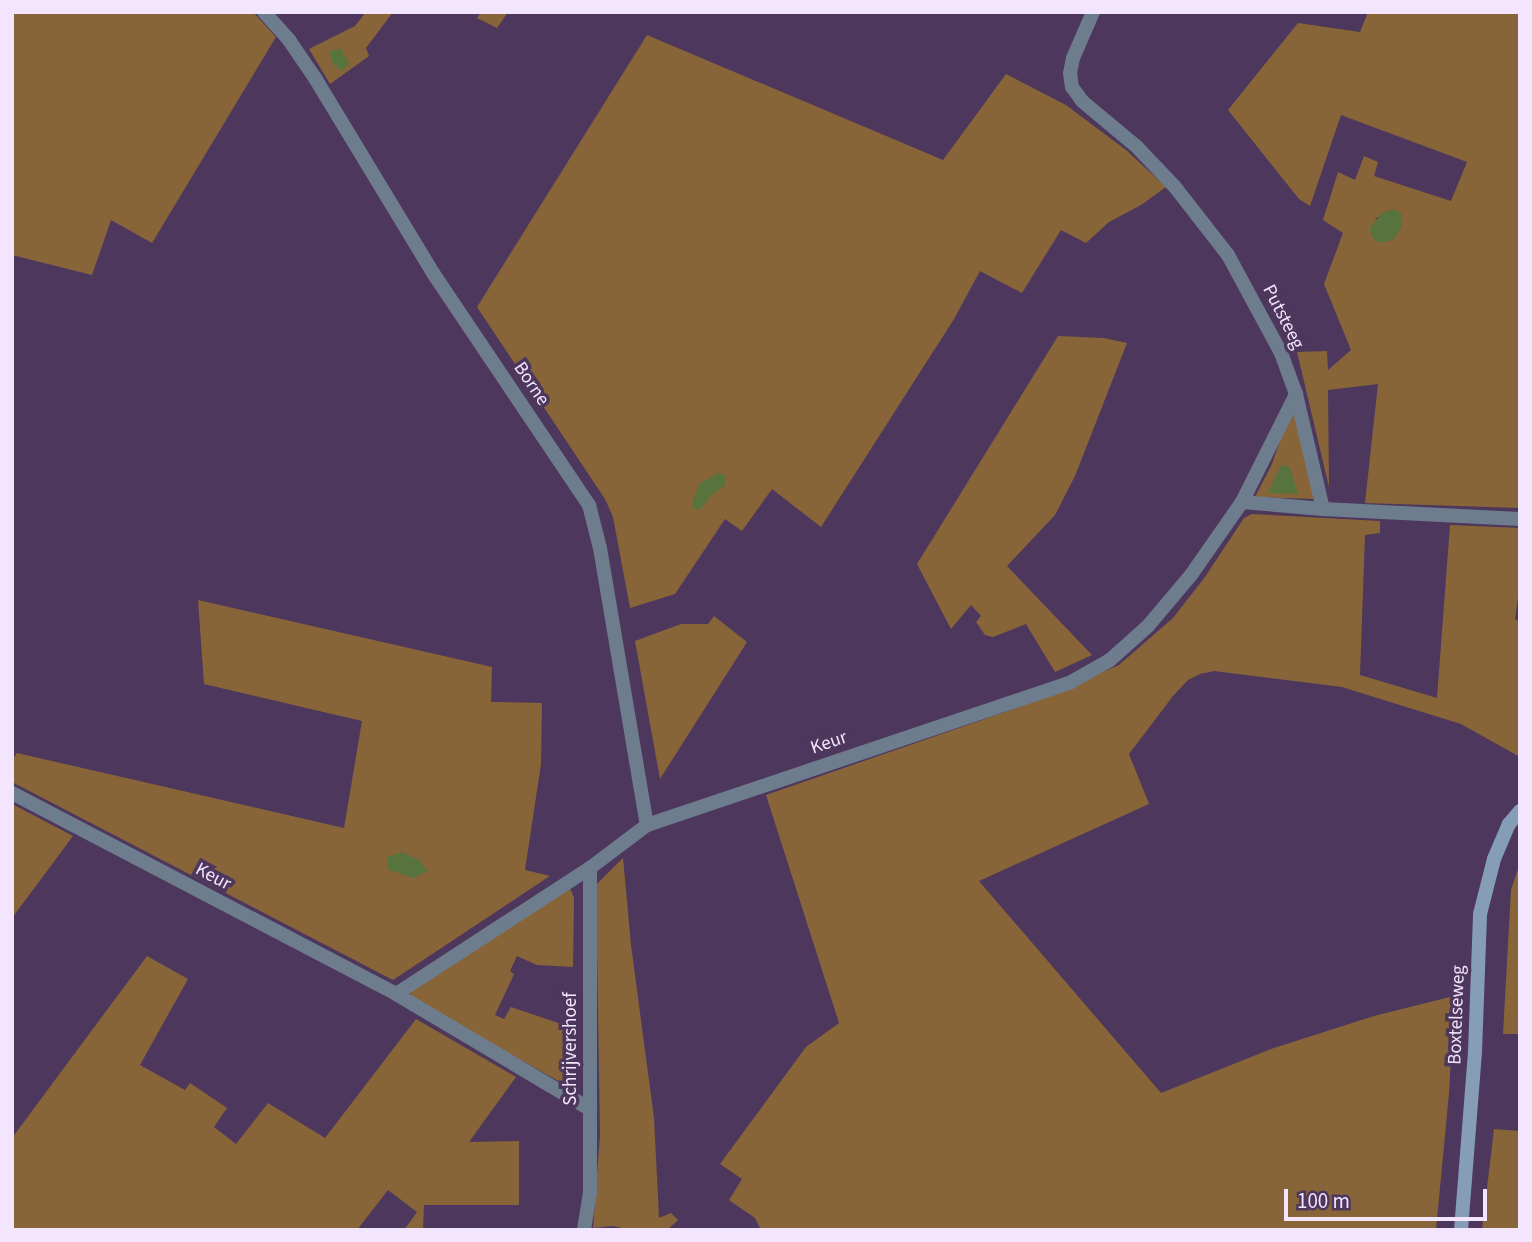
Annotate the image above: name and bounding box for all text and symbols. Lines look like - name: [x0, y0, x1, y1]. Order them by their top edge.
- street label: Putsteeg: [1257, 281, 1309, 353]
- street label: Borne: [508, 358, 554, 410]
- street label: Keur: [808, 726, 850, 760]
- street label: Keur: [191, 858, 235, 896]
- street label: Boxtelseweg: [1444, 965, 1470, 1065]
- street label: Schrijvershoef: [560, 992, 582, 1106]
- scale bar: [1287, 1176, 1490, 1220]
- text: 100 m: [1297, 1186, 1350, 1216]

